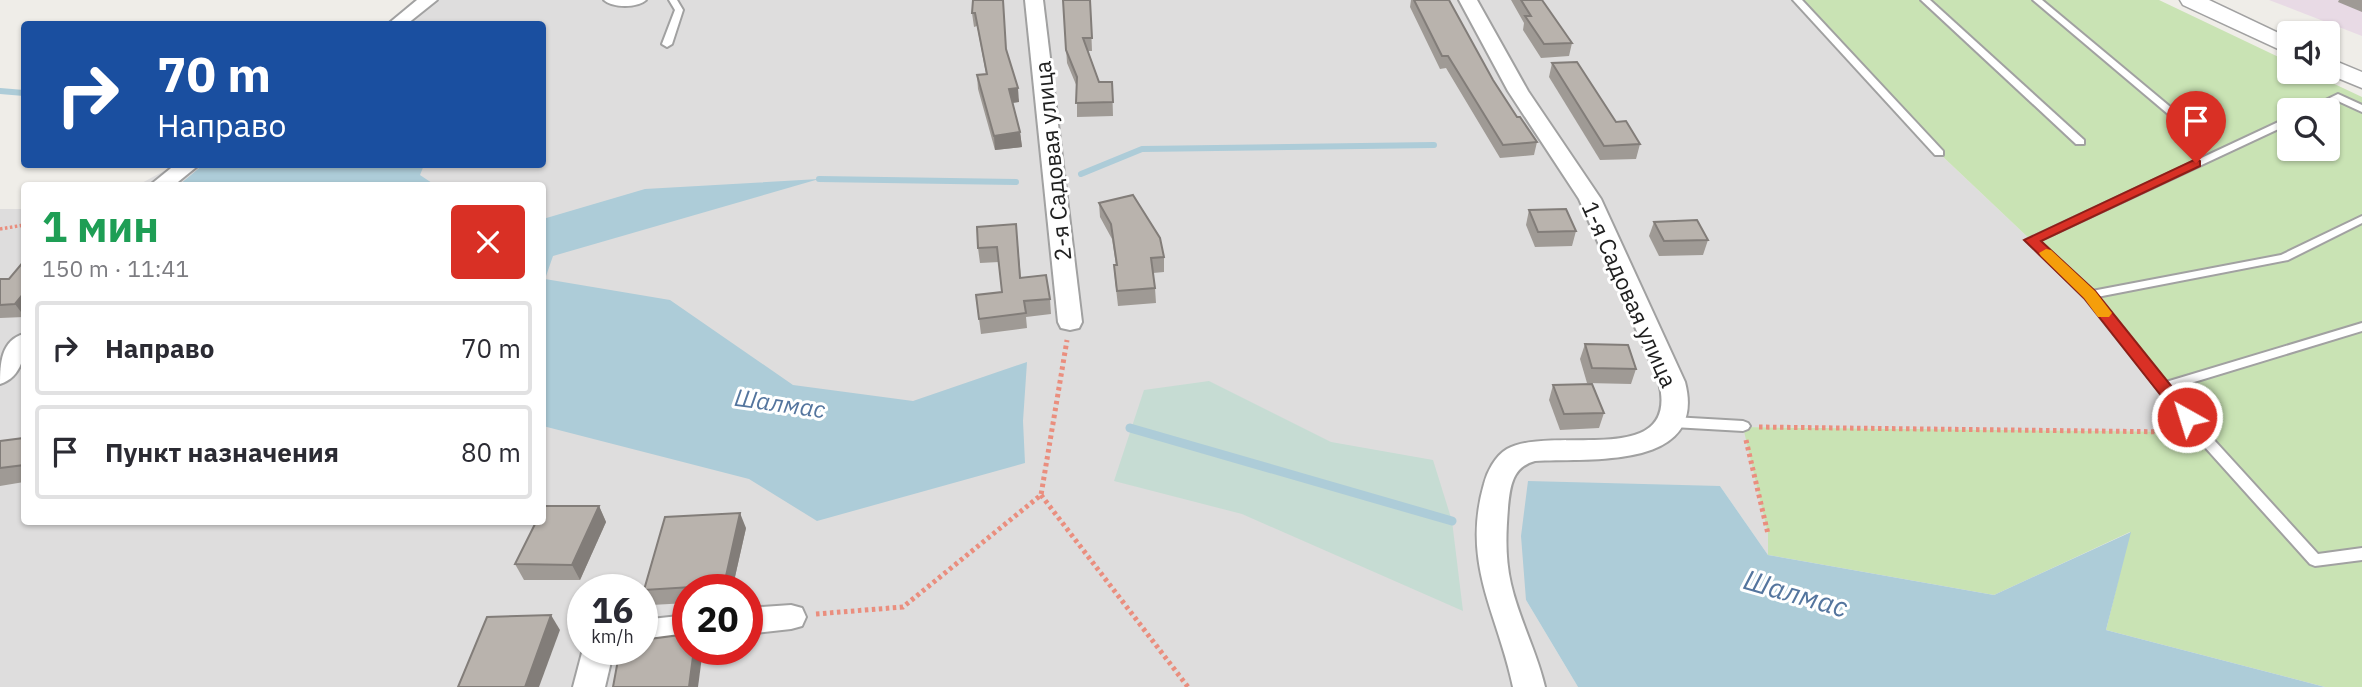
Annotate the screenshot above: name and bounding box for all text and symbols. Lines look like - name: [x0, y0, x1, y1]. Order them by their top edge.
- map controls: [2277, 21, 2340, 161]
- button: sound: [2277, 21, 2340, 84]
- text: 70 m: [157, 42, 271, 105]
- icon: right: [42, 49, 133, 140]
- street label: 2-я Садовая улица: [1027, 60, 1077, 262]
- pin: [2166, 91, 2226, 163]
- button: search: [2277, 98, 2340, 161]
- icon: arrive: [2177, 102, 2215, 140]
- text: Направо: [157, 104, 286, 146]
- street label: 1-я Садовая улица: [1575, 196, 1685, 392]
- text: 1 мин: [42, 199, 159, 254]
- button: close: [451, 205, 525, 279]
- text: 150 m · 11:41: [42, 253, 189, 283]
- icon: right: [46, 329, 84, 367]
- text: Направо: [105, 331, 214, 365]
- text: 70 m: [461, 331, 521, 365]
- position arrow: [2150, 380, 2224, 454]
- water label: Шалмас: [732, 381, 828, 425]
- icon: arrive: [46, 433, 84, 471]
- text: Пункт назначения: [105, 435, 339, 469]
- text: 80 m: [461, 435, 521, 469]
- water label: Шалмас: [1740, 560, 1853, 626]
- speed limit sign: 20: [672, 574, 763, 665]
- text: 16: [591, 587, 634, 633]
- text: km/h: [591, 625, 634, 648]

